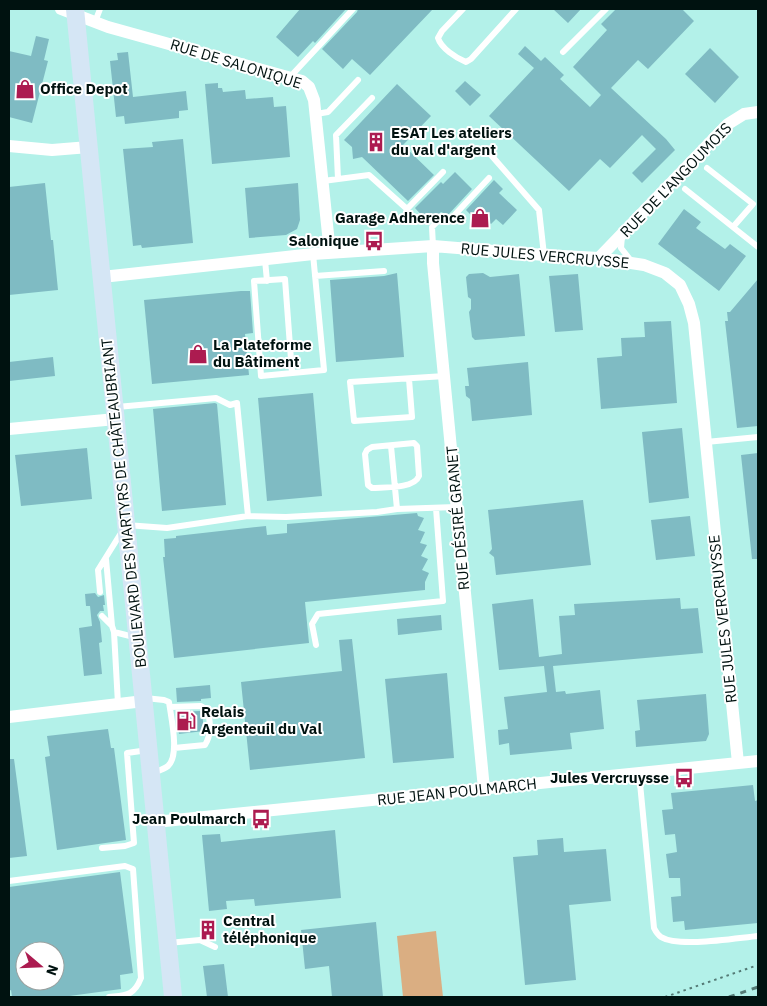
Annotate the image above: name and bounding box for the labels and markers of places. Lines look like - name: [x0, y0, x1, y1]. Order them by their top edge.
- shop icon: Office Depot: [14, 78, 36, 100]
- place label: Office Depot: [40, 79, 128, 98]
- place label: ESAT Les ateliers du val d'argent: [391, 123, 512, 159]
- building icon: ESAT Les ateliers du val d'argent: [365, 131, 387, 153]
- shop icon: Garage Adherence: [469, 207, 491, 229]
- place label: Garage Adherence: [335, 208, 465, 227]
- bus stop icon: Salonique: [363, 230, 385, 252]
- place label: Salonique: [288, 231, 359, 250]
- place label: La Plateforme du Bâtiment: [213, 335, 312, 371]
- shop icon: La Plateforme du Bâtiment: [187, 343, 209, 365]
- place label: Relais Argenteuil du Val: [201, 702, 322, 738]
- fuel station icon: Relais Argenteuil du Val: [175, 710, 197, 732]
- bus stop icon: Jules Vercruysse: [673, 767, 695, 789]
- place label: Jules Vercruysse: [550, 768, 669, 787]
- bus stop icon: Jean Poulmarch: [250, 808, 272, 830]
- place label: Jean Poulmarch: [132, 809, 246, 828]
- place label: Central téléphonique: [223, 911, 316, 947]
- building icon: Central téléphonique: [197, 919, 219, 941]

